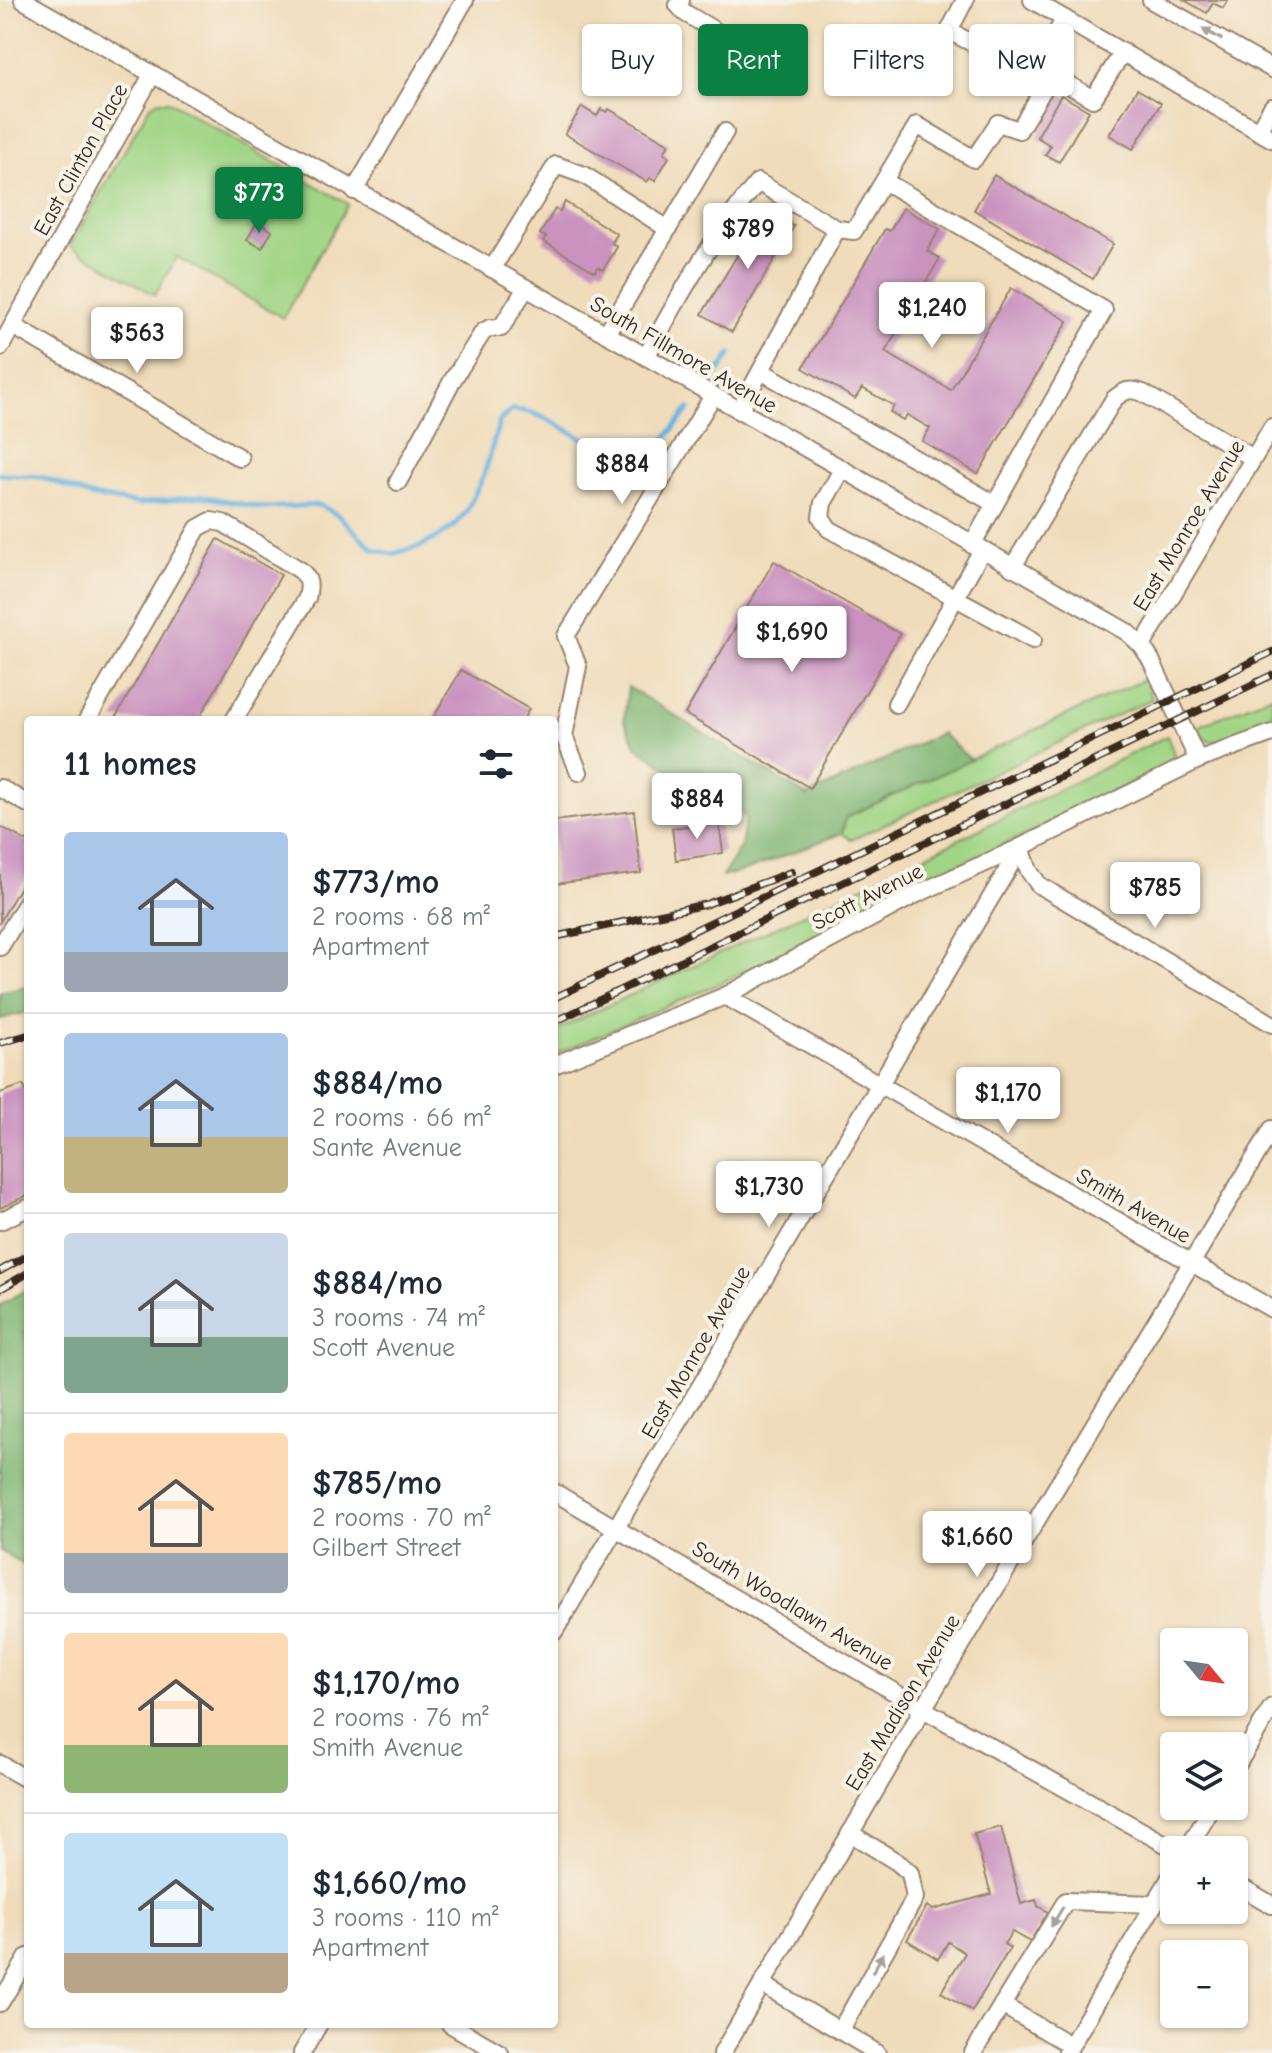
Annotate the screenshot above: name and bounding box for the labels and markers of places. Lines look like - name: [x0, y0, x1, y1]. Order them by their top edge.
- pin: $773: [212, 167, 306, 235]
- pin: $789: [701, 203, 795, 271]
- pin: $1,240: [867, 282, 997, 350]
- pin: $563: [90, 307, 184, 375]
- pin: $884: [575, 438, 669, 506]
- pin: $1,690: [727, 606, 857, 674]
- pin: $884: [650, 773, 744, 841]
- pin: $785: [1108, 862, 1202, 930]
- pin: $1,170: [943, 1067, 1073, 1135]
- pin: $1,730: [704, 1161, 834, 1229]
- pin: $1,660: [912, 1511, 1042, 1579]

